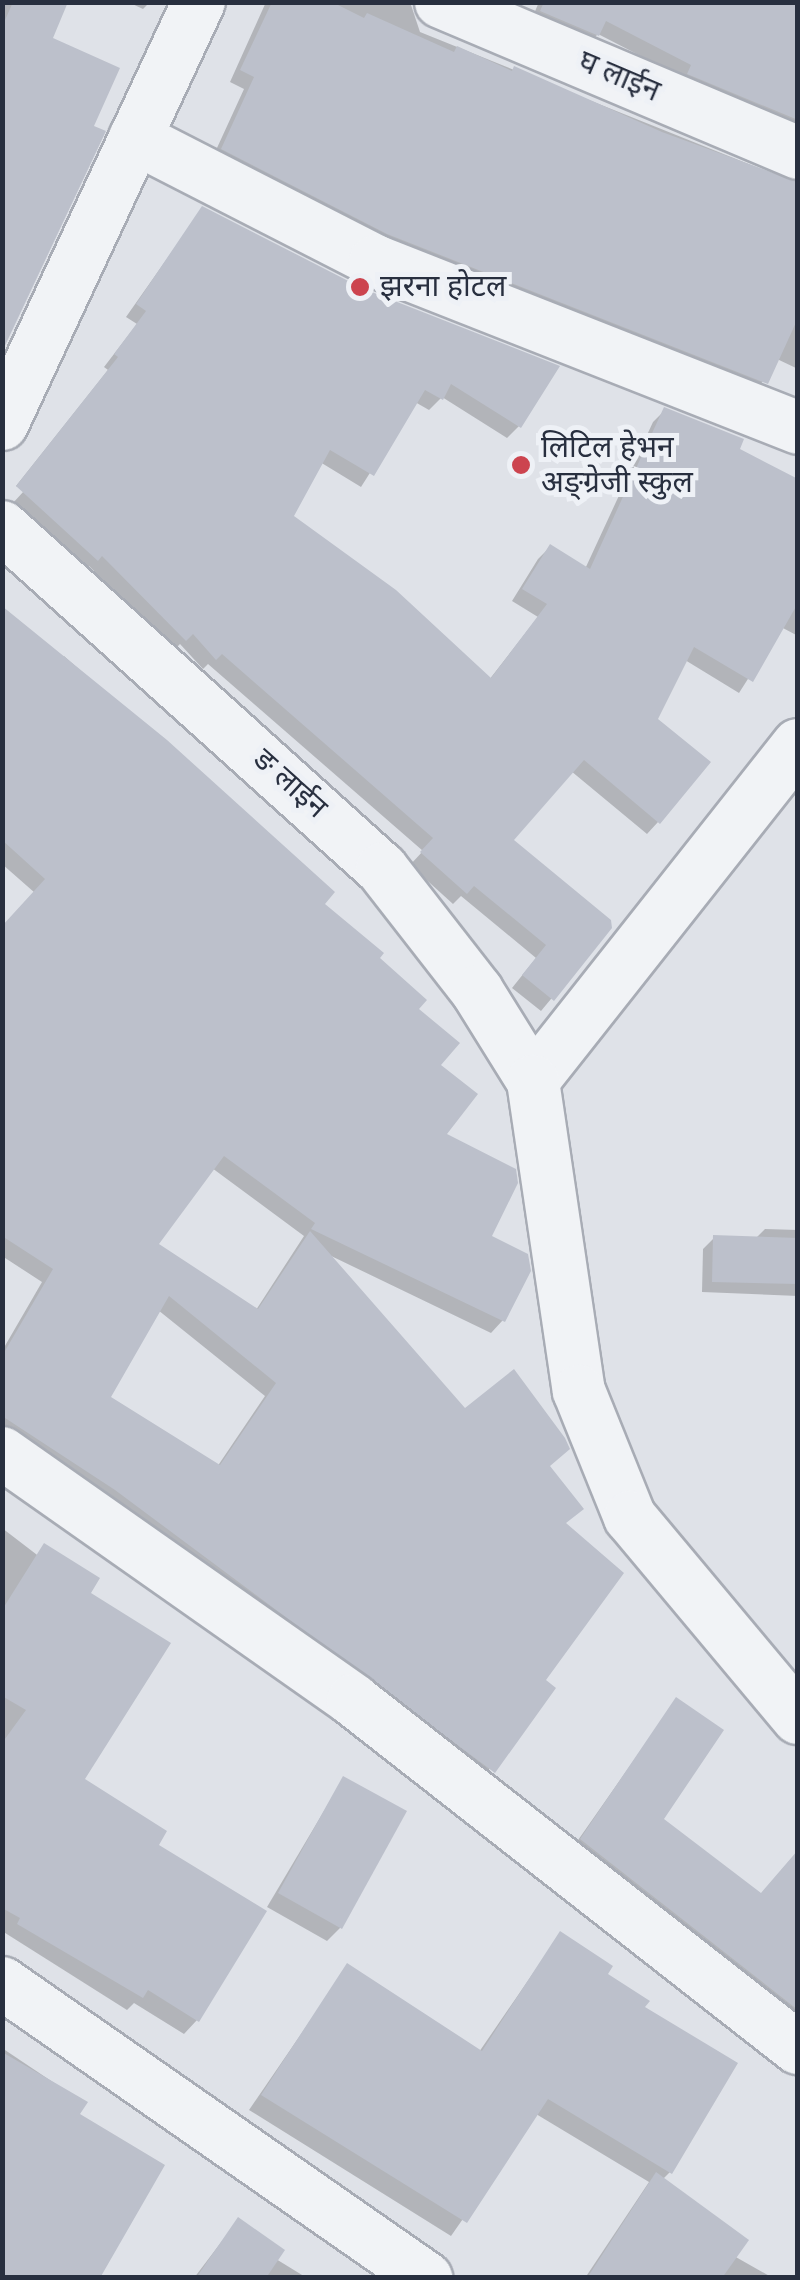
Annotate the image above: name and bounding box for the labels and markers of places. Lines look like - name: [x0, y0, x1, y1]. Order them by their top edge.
- place label: झरना होटल: [380, 269, 506, 305]
- marker: झरना होटल: [349, 276, 371, 298]
- place label: लिटिल हेभन अङ्‍ग्रेजी स्कुल: [541, 430, 693, 500]
- marker: लिटिल हेभन अङ्‍ग्रेजी स्कुल: [510, 454, 532, 476]

